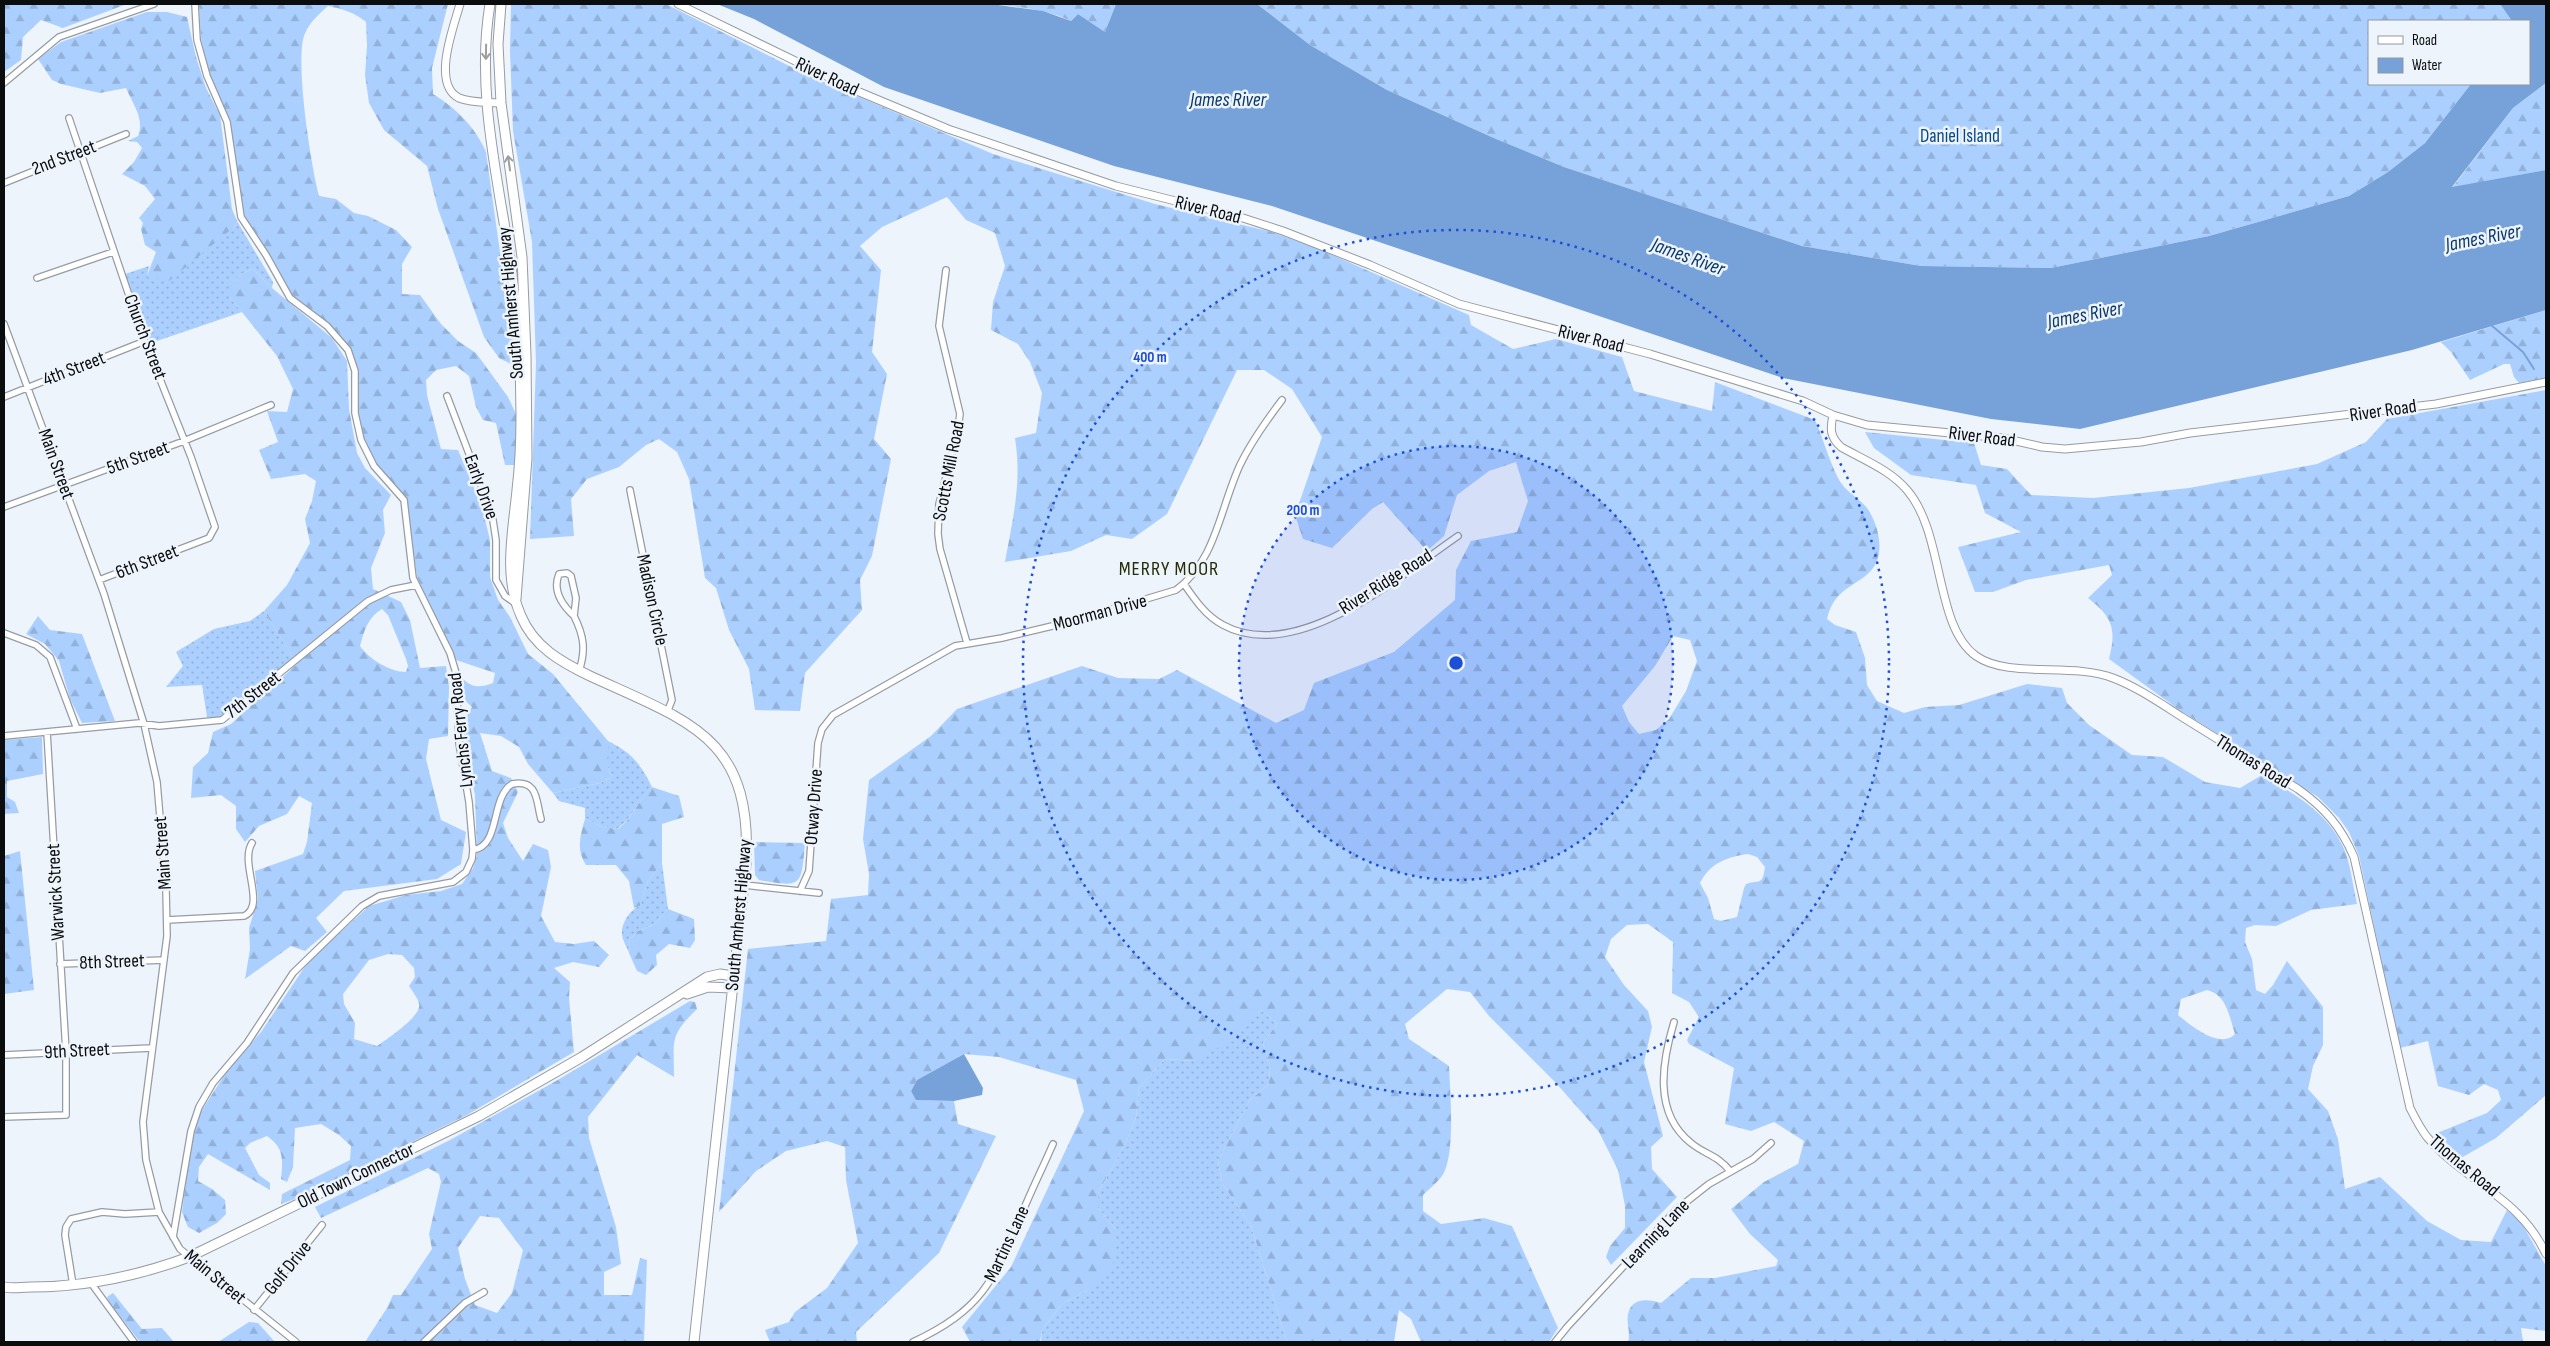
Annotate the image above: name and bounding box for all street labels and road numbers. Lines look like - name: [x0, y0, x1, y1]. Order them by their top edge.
- street label: River Road: [792, 52, 862, 102]
- street label: 2nd Street: [29, 135, 100, 181]
- street label: River Road: [1173, 191, 1243, 229]
- street label: South Amherst Highway: [493, 226, 529, 380]
- street label: Church Street: [118, 291, 172, 383]
- street label: River Road: [1556, 320, 1626, 358]
- street label: 4th Street: [40, 347, 109, 391]
- street label: River Road: [2348, 395, 2418, 427]
- street label: Scotts Mill Road: [928, 419, 970, 523]
- street label: River Road: [1947, 421, 2017, 453]
- street label: Main Street: [33, 426, 79, 503]
- street label: 5th Street: [104, 436, 172, 480]
- street label: Early Drive: [459, 451, 503, 523]
- street label: 6th Street: [112, 539, 182, 584]
- street label: River Ridge Road: [1335, 544, 1437, 620]
- street label: Madison Circle: [631, 552, 673, 648]
- street label: Moorman Drive: [1050, 589, 1150, 637]
- street label: 7th Street: [220, 666, 286, 724]
- street label: Lynchs Ferry Road: [444, 671, 478, 789]
- street label: Thomas Road: [2211, 730, 2295, 794]
- street label: Otway Drive: [800, 768, 828, 846]
- street label: Main Street: [149, 815, 177, 890]
- street label: South Amherst Highway: [721, 838, 757, 992]
- street label: Warwick Street: [42, 843, 70, 941]
- street label: 8th Street: [79, 949, 145, 975]
- street label: 9th Street: [44, 1038, 111, 1064]
- street label: Thomas Road: [2424, 1130, 2504, 1202]
- street label: Old Town Connector: [294, 1138, 419, 1214]
- street label: Learning Lane: [1617, 1194, 1695, 1274]
- street label: Martins Lane: [979, 1202, 1035, 1286]
- street label: Golf Drive: [259, 1236, 317, 1300]
- street label: Main Street: [179, 1245, 251, 1310]

